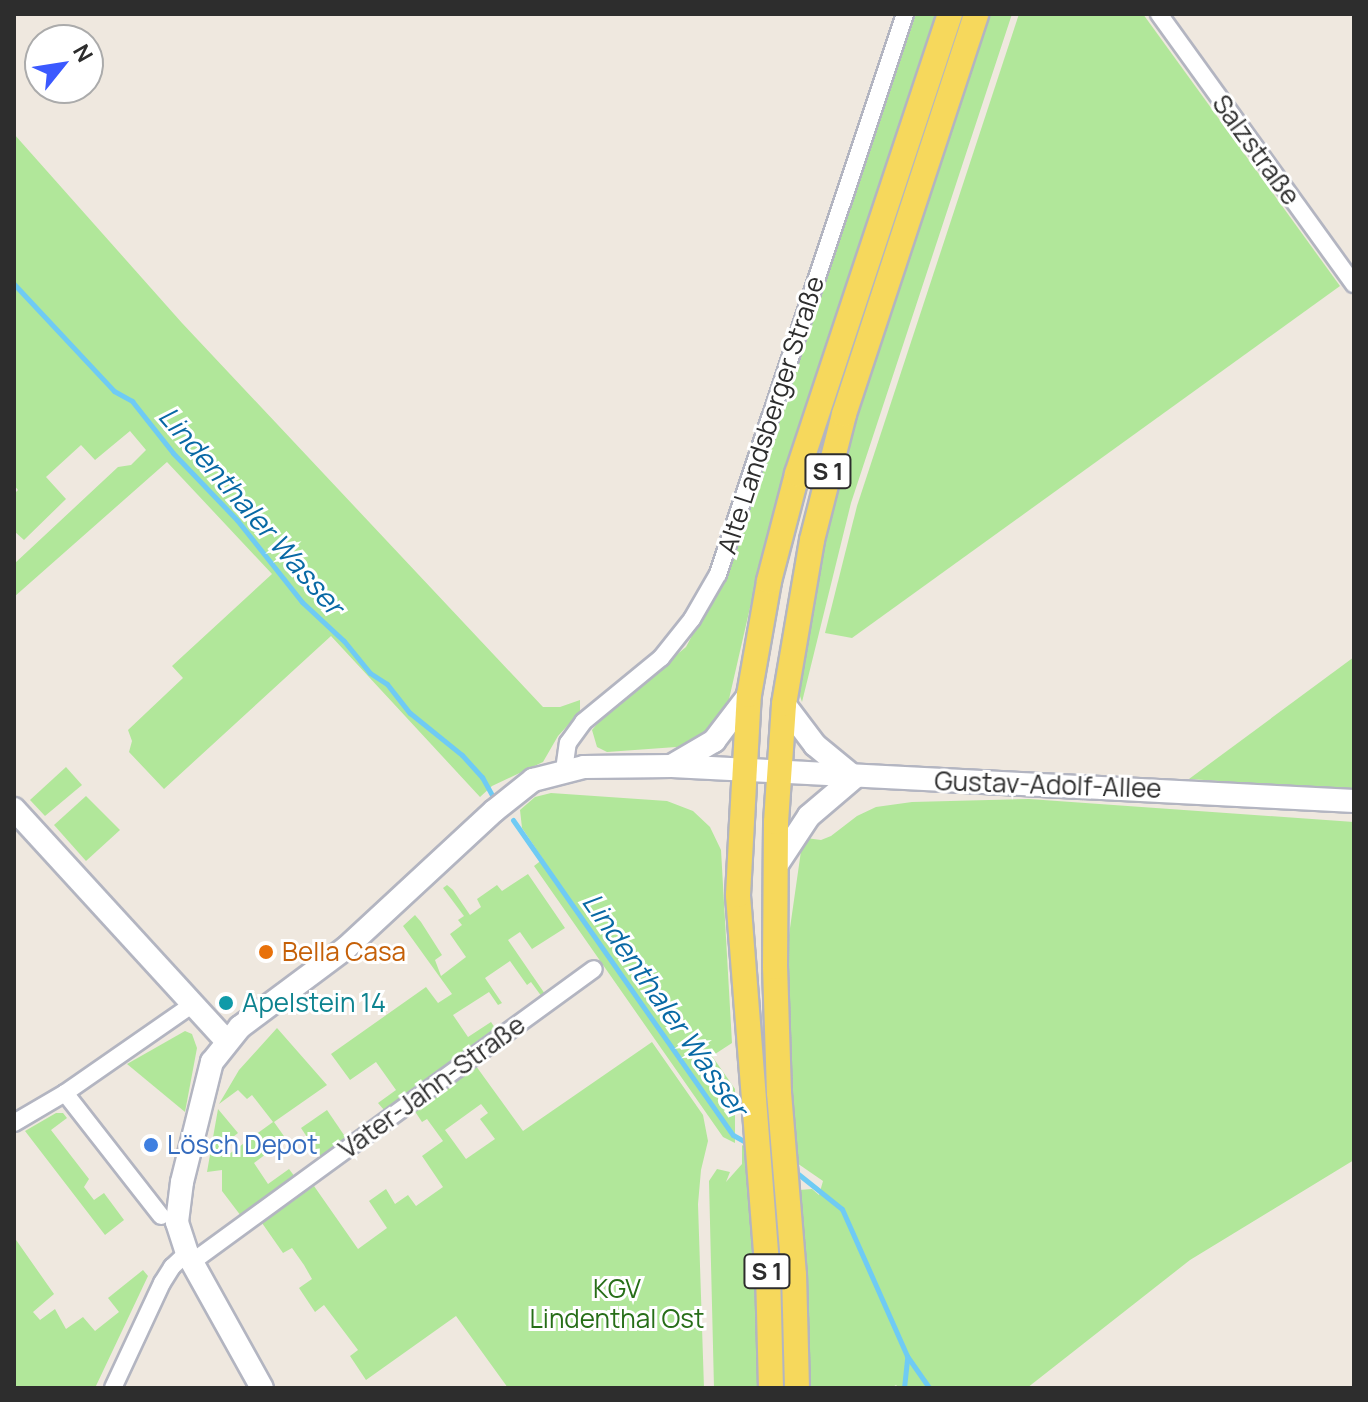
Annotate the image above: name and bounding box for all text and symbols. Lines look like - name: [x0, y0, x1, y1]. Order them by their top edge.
- north arrow: [24, 24, 104, 104]
- text: N: [66, 39, 100, 67]
- street label: Salzstraße: [1206, 89, 1306, 211]
- street label: Alte Landsberger Straße: [711, 272, 831, 558]
- water label: Lindenthaler Wasser: [152, 399, 352, 621]
- road number: S 1: [804, 451, 852, 491]
- street label: Gustav-Adolf-Allee: [934, 765, 1162, 805]
- water label: Lindenthaler Wasser: [576, 886, 756, 1122]
- place label: Bella Casa: [282, 936, 406, 968]
- marker: Bella Casa: [257, 943, 275, 961]
- place label: Apelstein 14: [242, 987, 386, 1019]
- marker: Apelstein 14: [217, 994, 235, 1012]
- street label: Vater-Jahn-Straße: [333, 1009, 531, 1165]
- place label: Lösch Depot: [167, 1129, 318, 1161]
- marker: Lösch Depot: [142, 1136, 160, 1154]
- road number: S 1: [743, 1251, 791, 1291]
- park label: KGV Lindenthal Ost: [530, 1273, 704, 1334]

